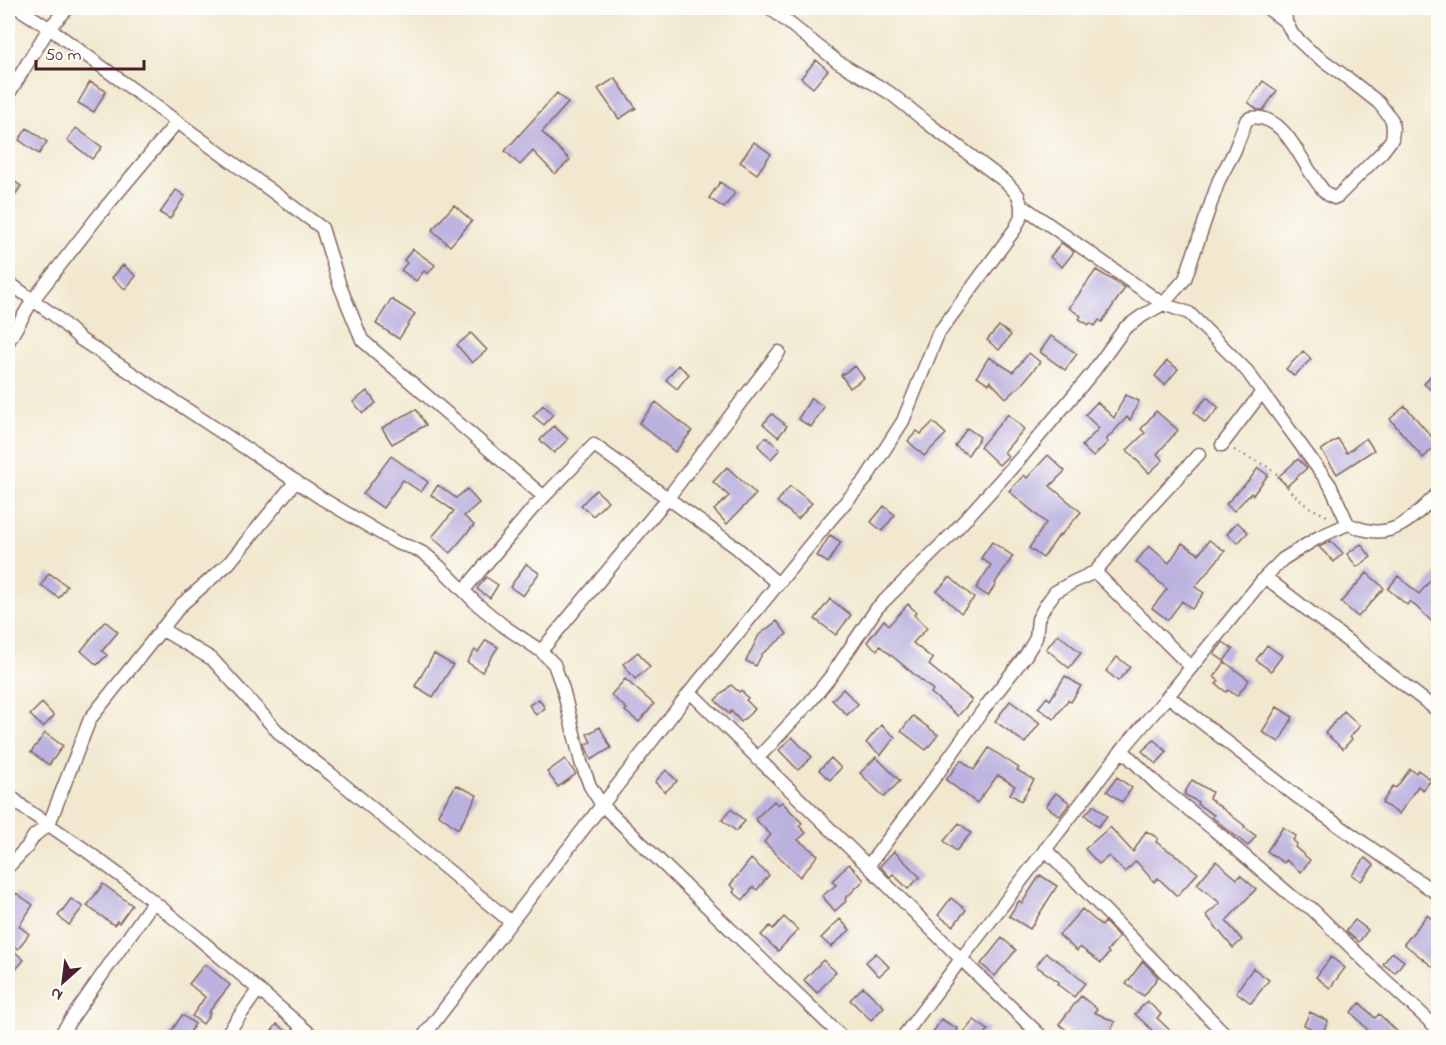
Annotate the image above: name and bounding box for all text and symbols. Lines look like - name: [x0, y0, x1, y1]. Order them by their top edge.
- scale bar: [36, 33, 144, 71]
- text: 50 m: [45, 43, 82, 69]
- north arrow: [33, 952, 93, 1012]
- text: N: [46, 980, 67, 1007]

